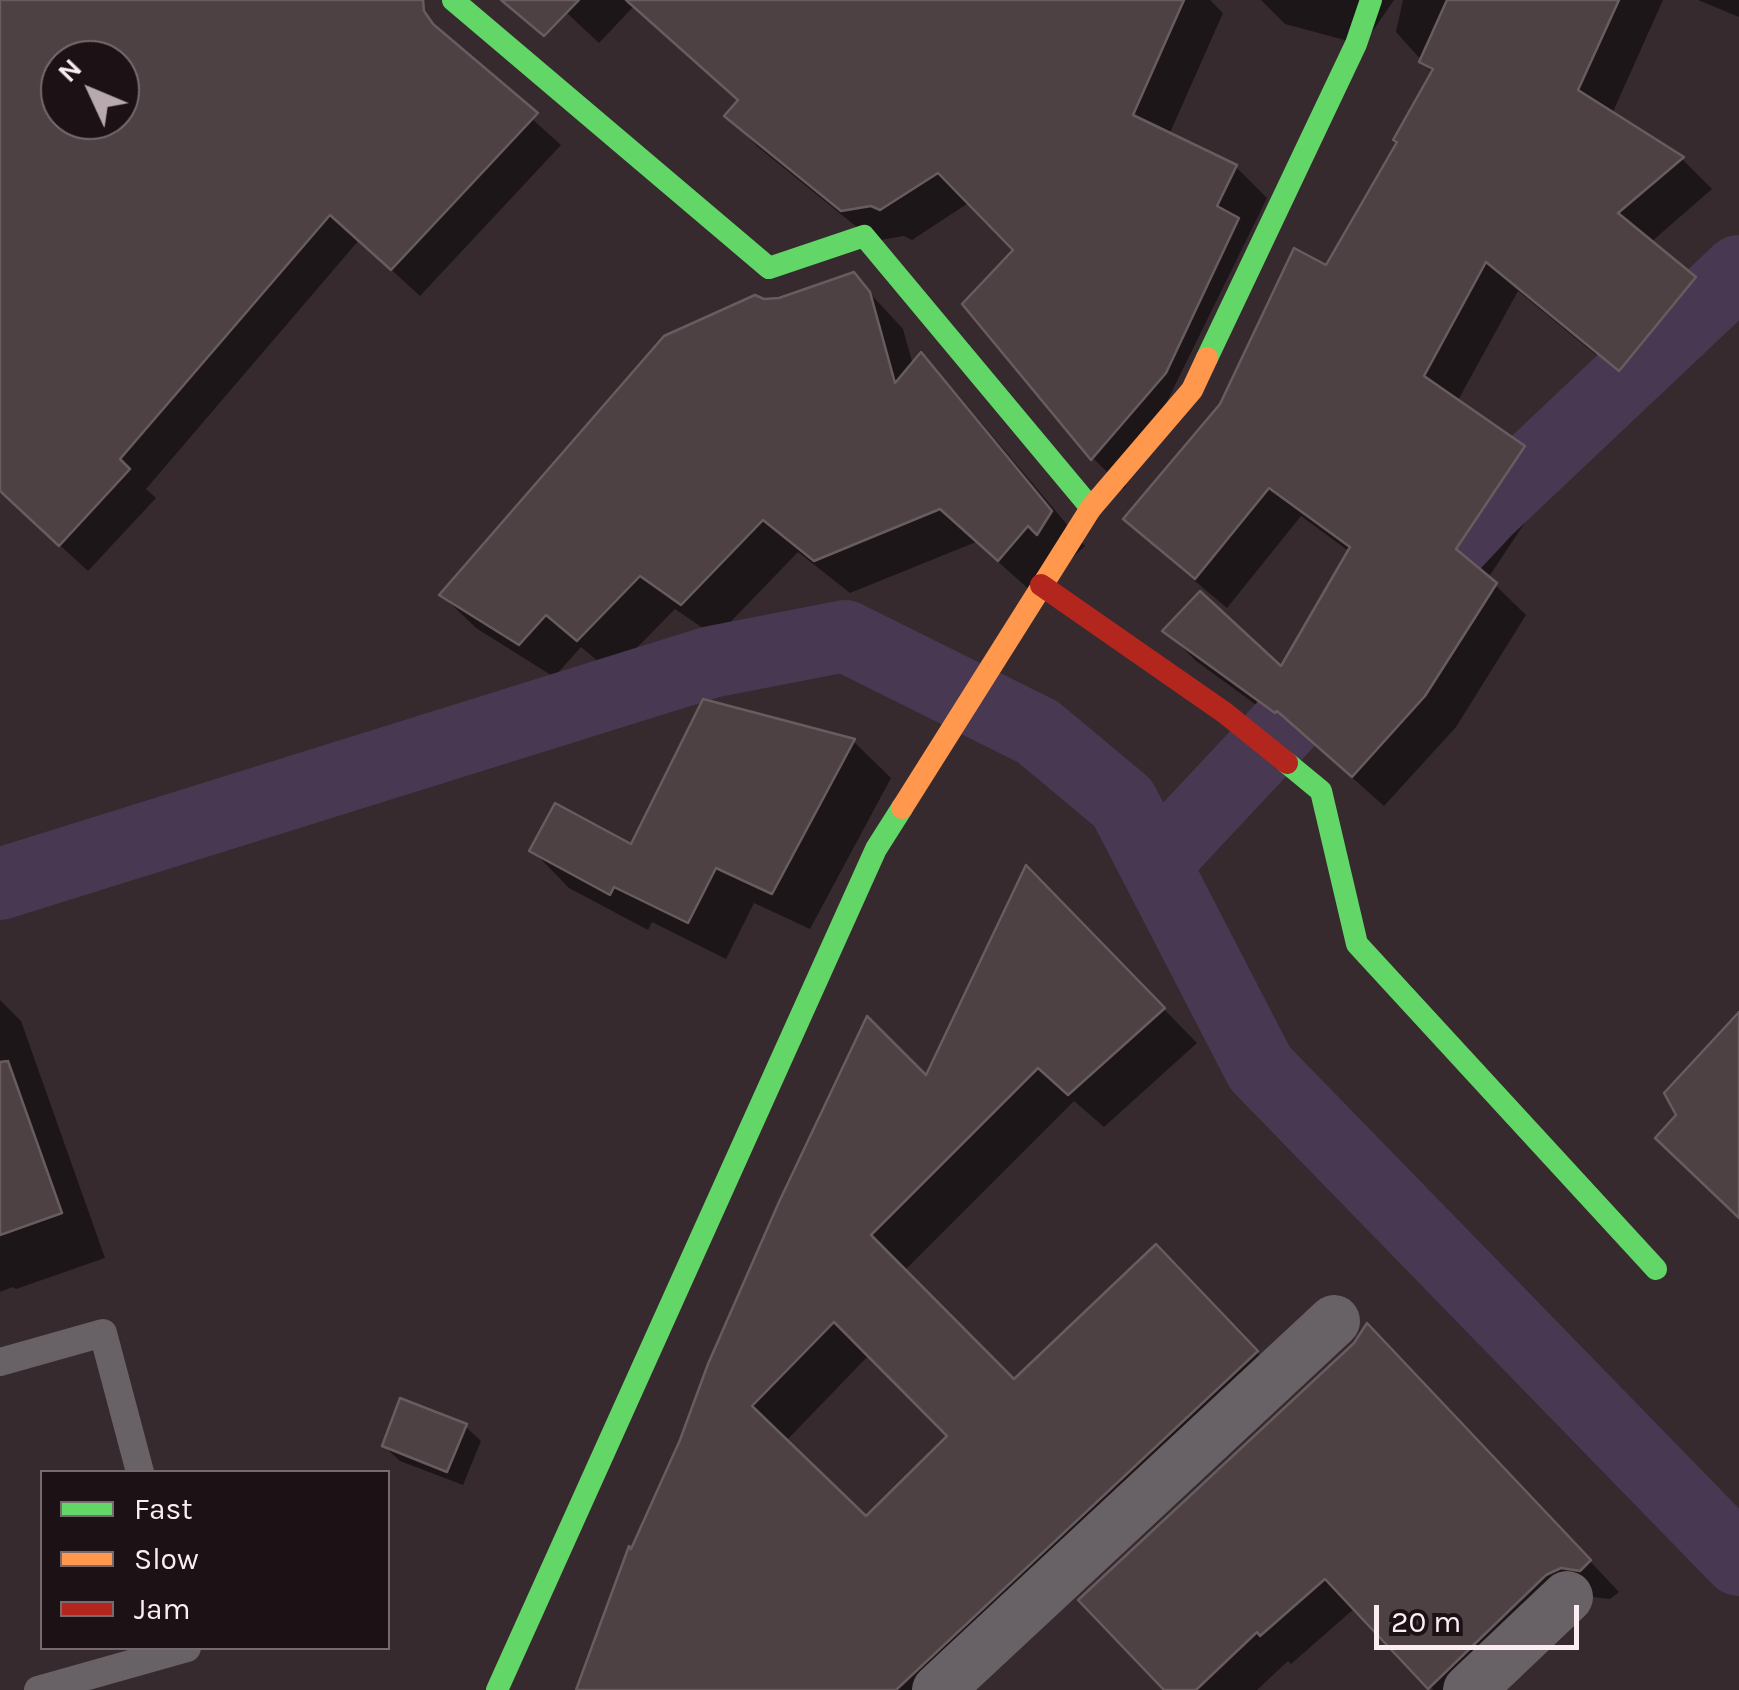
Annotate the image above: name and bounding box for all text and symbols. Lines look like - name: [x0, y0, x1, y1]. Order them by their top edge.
- north arrow: [40, 40, 140, 140]
- text: N: [51, 52, 88, 89]
- legend: [40, 1470, 390, 1650]
- text: Fast: [134, 1491, 193, 1527]
- text: Slow: [134, 1541, 199, 1577]
- scale bar: [1379, 1585, 1584, 1647]
- text: Jam: [134, 1591, 191, 1627]
- text: 20 m: [1391, 1604, 1461, 1640]

